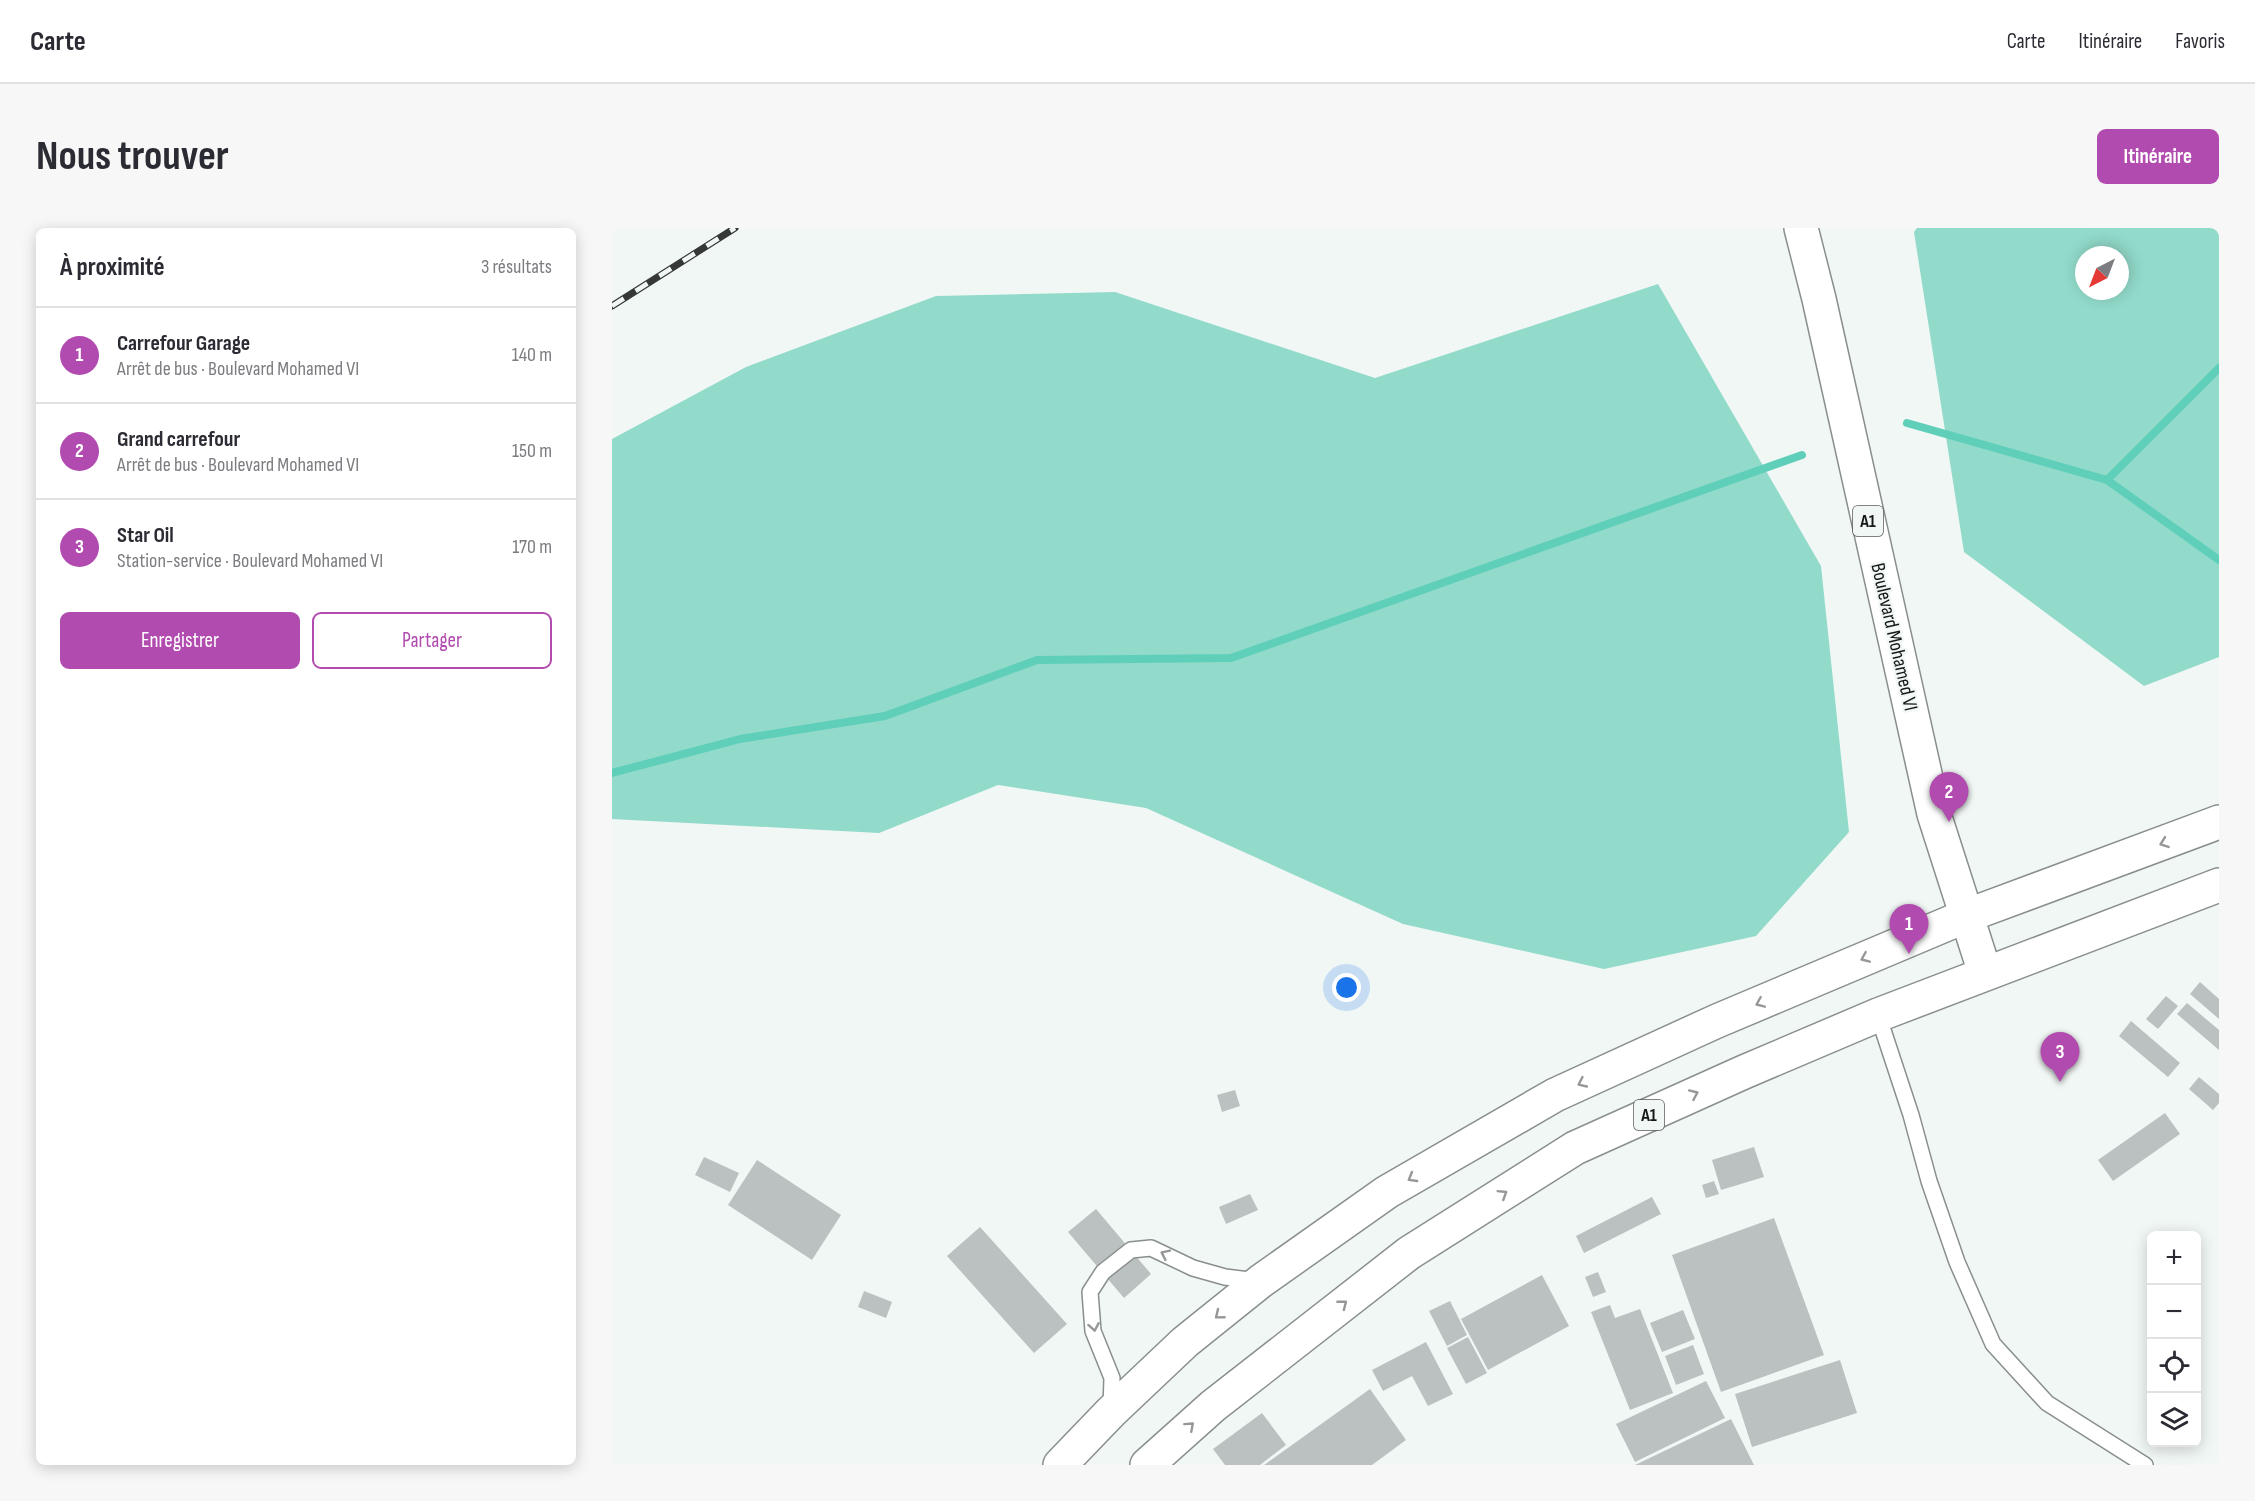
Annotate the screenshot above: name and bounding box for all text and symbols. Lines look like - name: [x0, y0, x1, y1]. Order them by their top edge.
- text: Carte: [30, 25, 86, 58]
- text: Carte: [2007, 29, 2046, 54]
- text: Itinéraire: [2079, 29, 2142, 54]
- text: Favoris: [2175, 29, 2225, 54]
- button: Itinéraire: [2097, 129, 2219, 184]
- text: Nous trouver: [36, 131, 229, 182]
- north arrow: [2075, 246, 2129, 300]
- text: À proximité: [60, 252, 165, 283]
- text: 3 résultats: [481, 255, 552, 279]
- text: Carrefour Garage: [117, 330, 250, 357]
- text: 1: [76, 343, 83, 367]
- text: 140 m: [512, 343, 552, 367]
- text: Arrêt de bus · Boulevard Mohamed VI: [117, 357, 359, 381]
- text: Grand carrefour: [117, 426, 240, 453]
- text: 2: [75, 439, 84, 463]
- text: 150 m: [512, 439, 552, 463]
- text: Arrêt de bus · Boulevard Mohamed VI: [117, 453, 359, 477]
- road number: A1: [1853, 506, 1883, 536]
- text: Star Oil: [117, 522, 174, 549]
- text: 3: [75, 535, 84, 559]
- text: 170 m: [512, 535, 552, 559]
- text: Station-service · Boulevard Mohamed VI: [117, 549, 383, 573]
- street label: Boulevard Mohamed VI: [1865, 561, 1923, 713]
- button: Enregistrer: [60, 612, 300, 669]
- button: Partager: [312, 612, 552, 669]
- pin: 2: [1930, 772, 1968, 822]
- one-way arrow: [2159, 835, 2170, 848]
- pin: 1: [1890, 904, 1928, 954]
- one-way arrow: [1860, 951, 1871, 963]
- your location: [1332, 973, 1361, 1002]
- one-way arrow: [1755, 996, 1766, 1008]
- pin: 3: [2040, 1032, 2080, 1082]
- one-way arrow: [1578, 1075, 1589, 1087]
- one-way arrow: [1688, 1090, 1699, 1102]
- road number: A1: [1634, 1100, 1664, 1130]
- one-way arrow: [1408, 1171, 1418, 1182]
- one-way arrow: [1497, 1189, 1507, 1201]
- map controls: [2147, 1231, 2201, 1447]
- button: +: [2147, 1231, 2201, 1285]
- one-way arrow: [1160, 1250, 1171, 1262]
- button: −: [2147, 1285, 2201, 1339]
- one-way arrow: [1336, 1301, 1347, 1312]
- one-way arrow: [1215, 1307, 1226, 1318]
- one-way arrow: [1087, 1322, 1100, 1332]
- button: locate: [2147, 1339, 2201, 1393]
- button: layers: [2147, 1393, 2201, 1447]
- one-way arrow: [1184, 1422, 1194, 1433]

